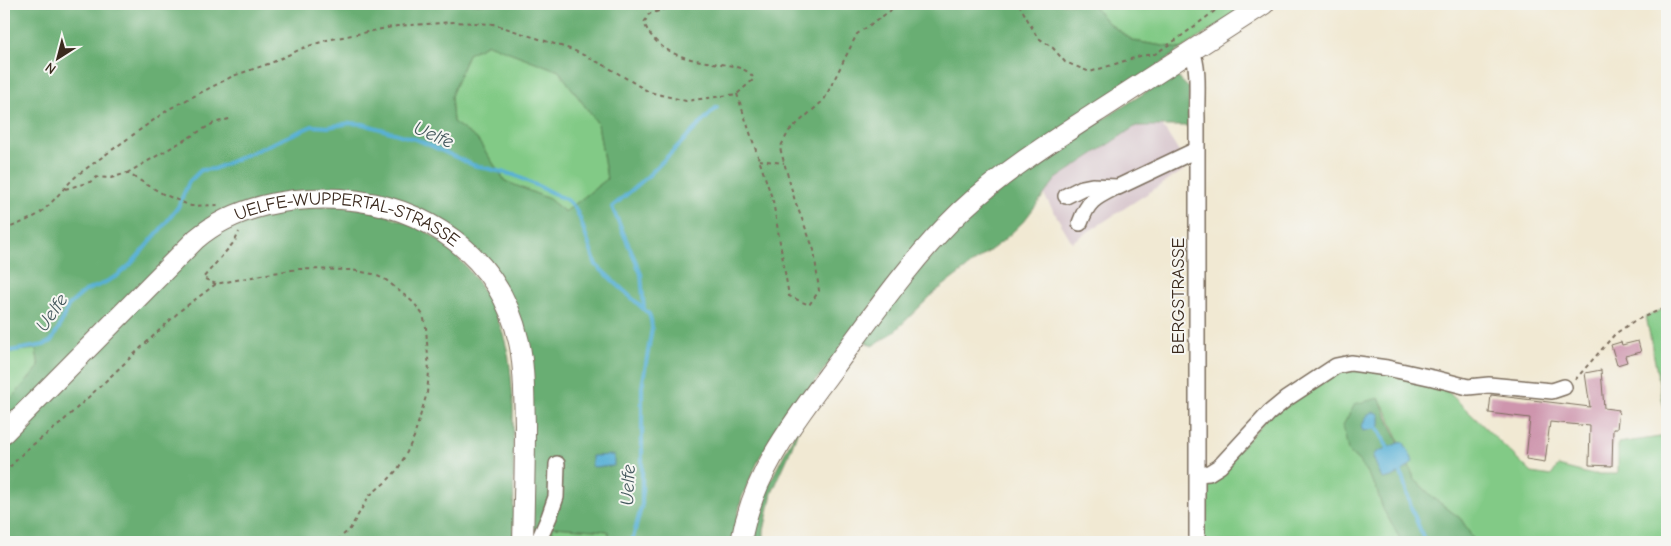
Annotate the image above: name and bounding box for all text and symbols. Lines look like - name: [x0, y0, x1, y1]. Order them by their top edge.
- north arrow: [32, 32, 82, 82]
- text: N: [42, 59, 59, 78]
- water label: Uelfe: [410, 117, 457, 153]
- street label: UELFE-WUPPERTAL-STRASSE: [231, 188, 464, 251]
- street label: BERGSTRASSE: [1168, 237, 1189, 354]
- water label: Uelfe: [31, 289, 73, 336]
- water label: Uelfe: [616, 463, 640, 506]

